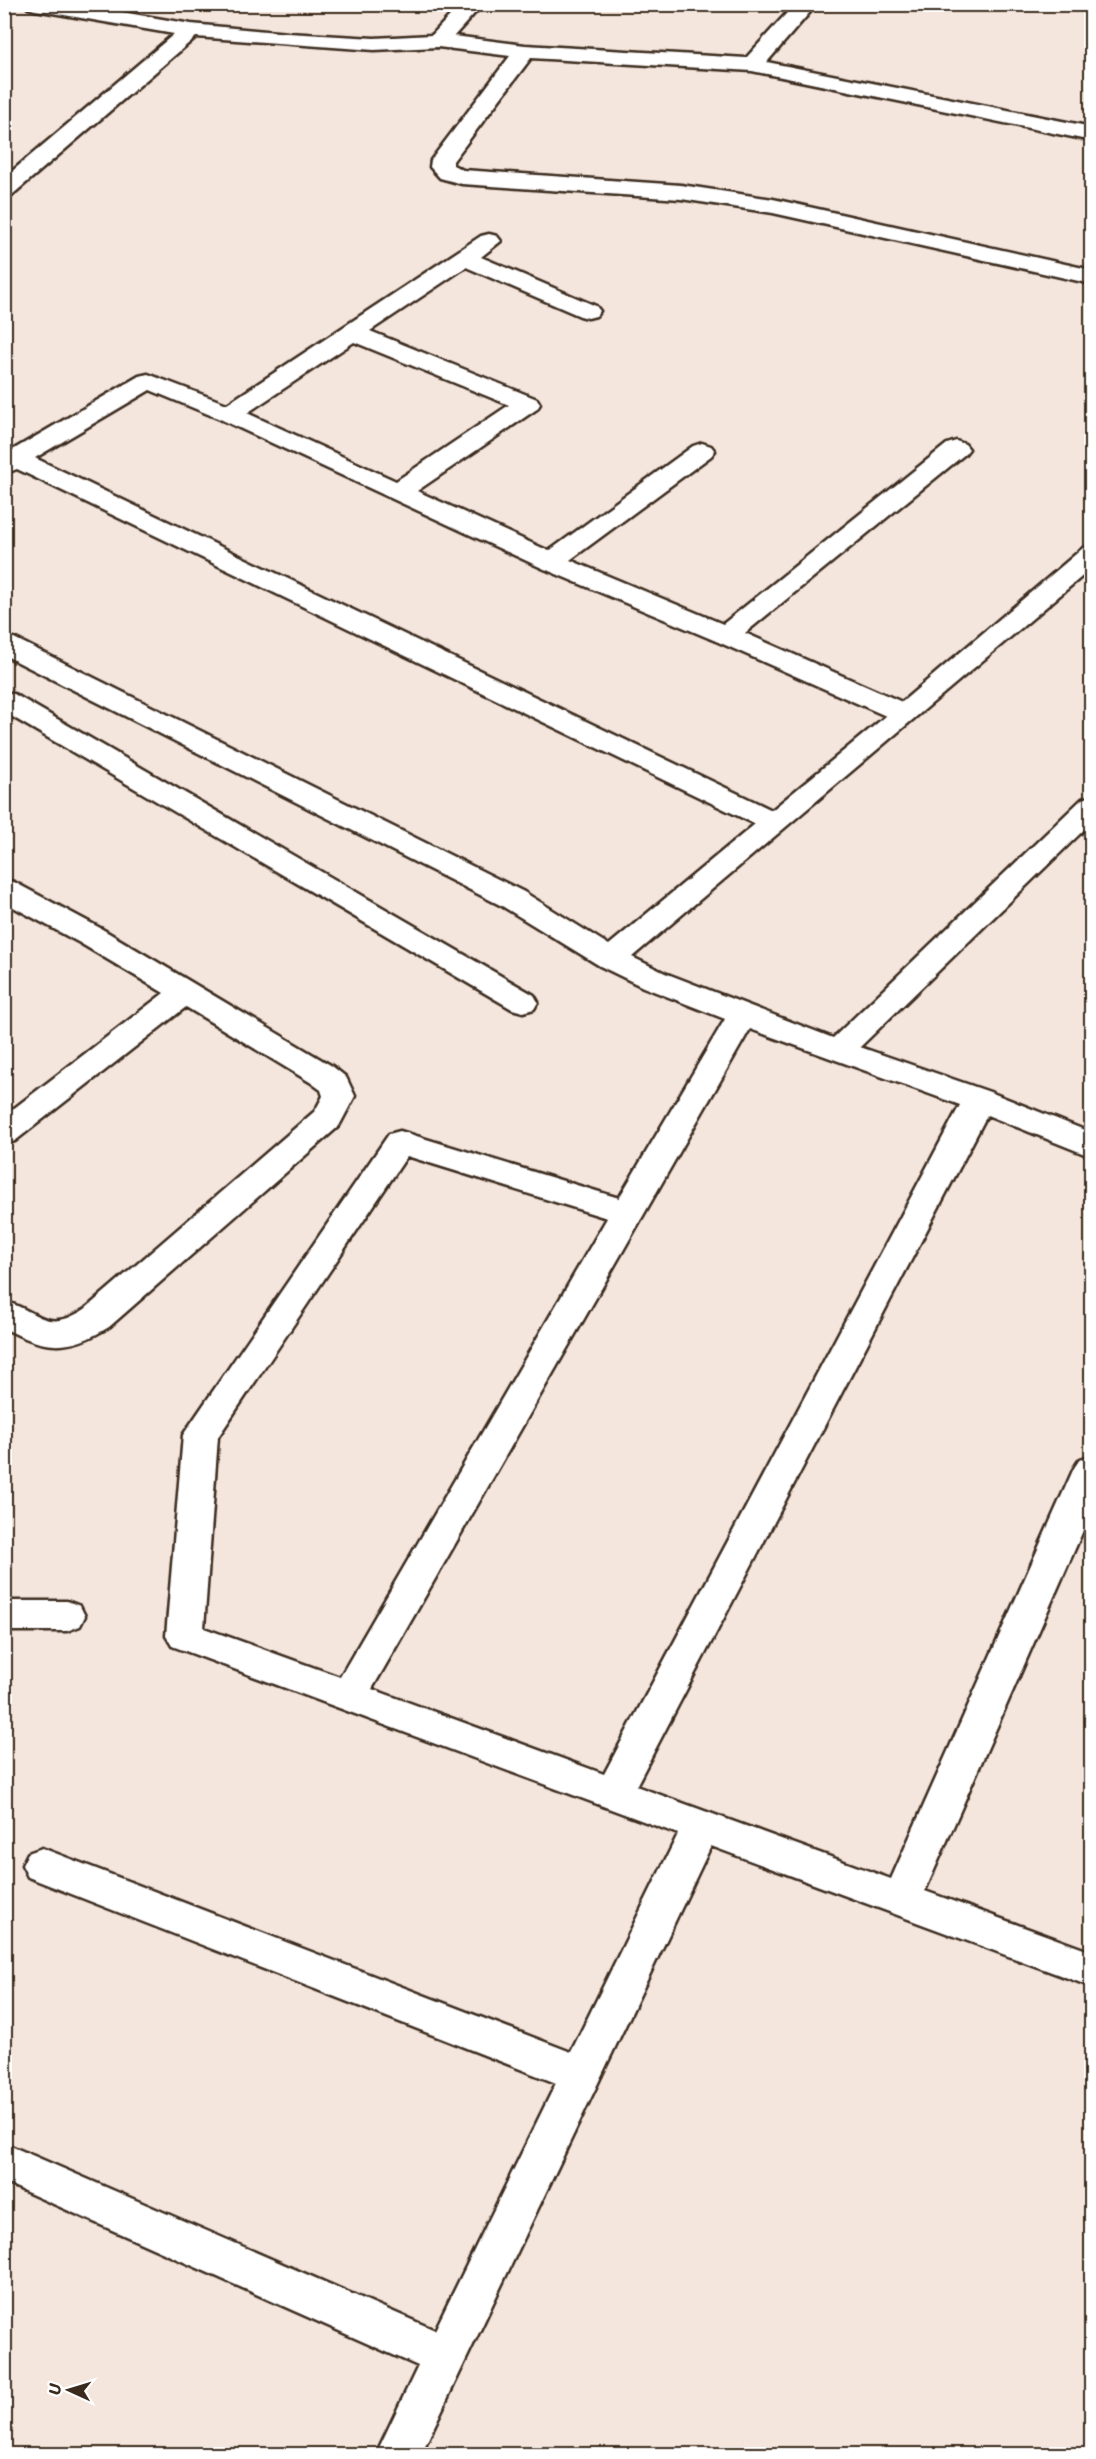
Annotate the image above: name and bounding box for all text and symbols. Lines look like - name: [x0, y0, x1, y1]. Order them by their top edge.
- north arrow: [39, 2360, 99, 2420]
- text: U: [40, 2381, 69, 2395]

